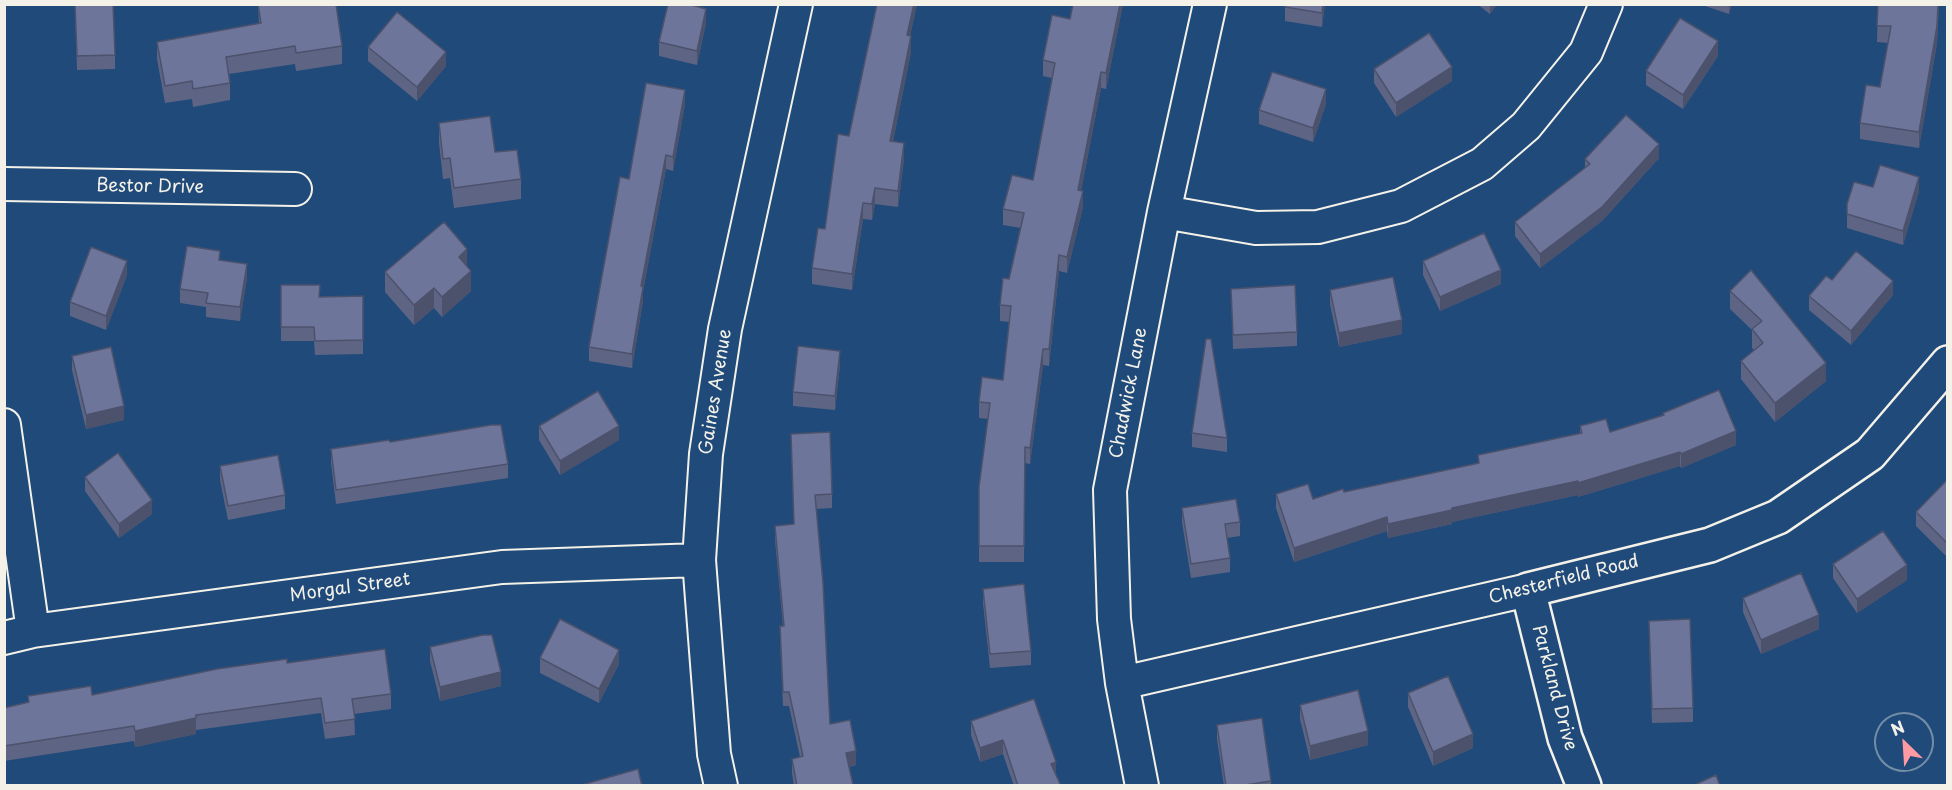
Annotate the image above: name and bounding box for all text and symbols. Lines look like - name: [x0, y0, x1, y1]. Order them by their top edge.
- street label: Bestor Drive: [96, 175, 204, 199]
- street label: Chadwick Lane: [1106, 326, 1152, 460]
- street label: Gaines Avenue: [695, 328, 737, 456]
- street label: Chesterfield Road: [1487, 551, 1641, 609]
- street label: Morgal Street: [288, 569, 412, 607]
- street label: Parkland Drive: [1527, 623, 1581, 753]
- north arrow: [1874, 712, 1934, 772]
- text: N: [1886, 714, 1908, 741]

